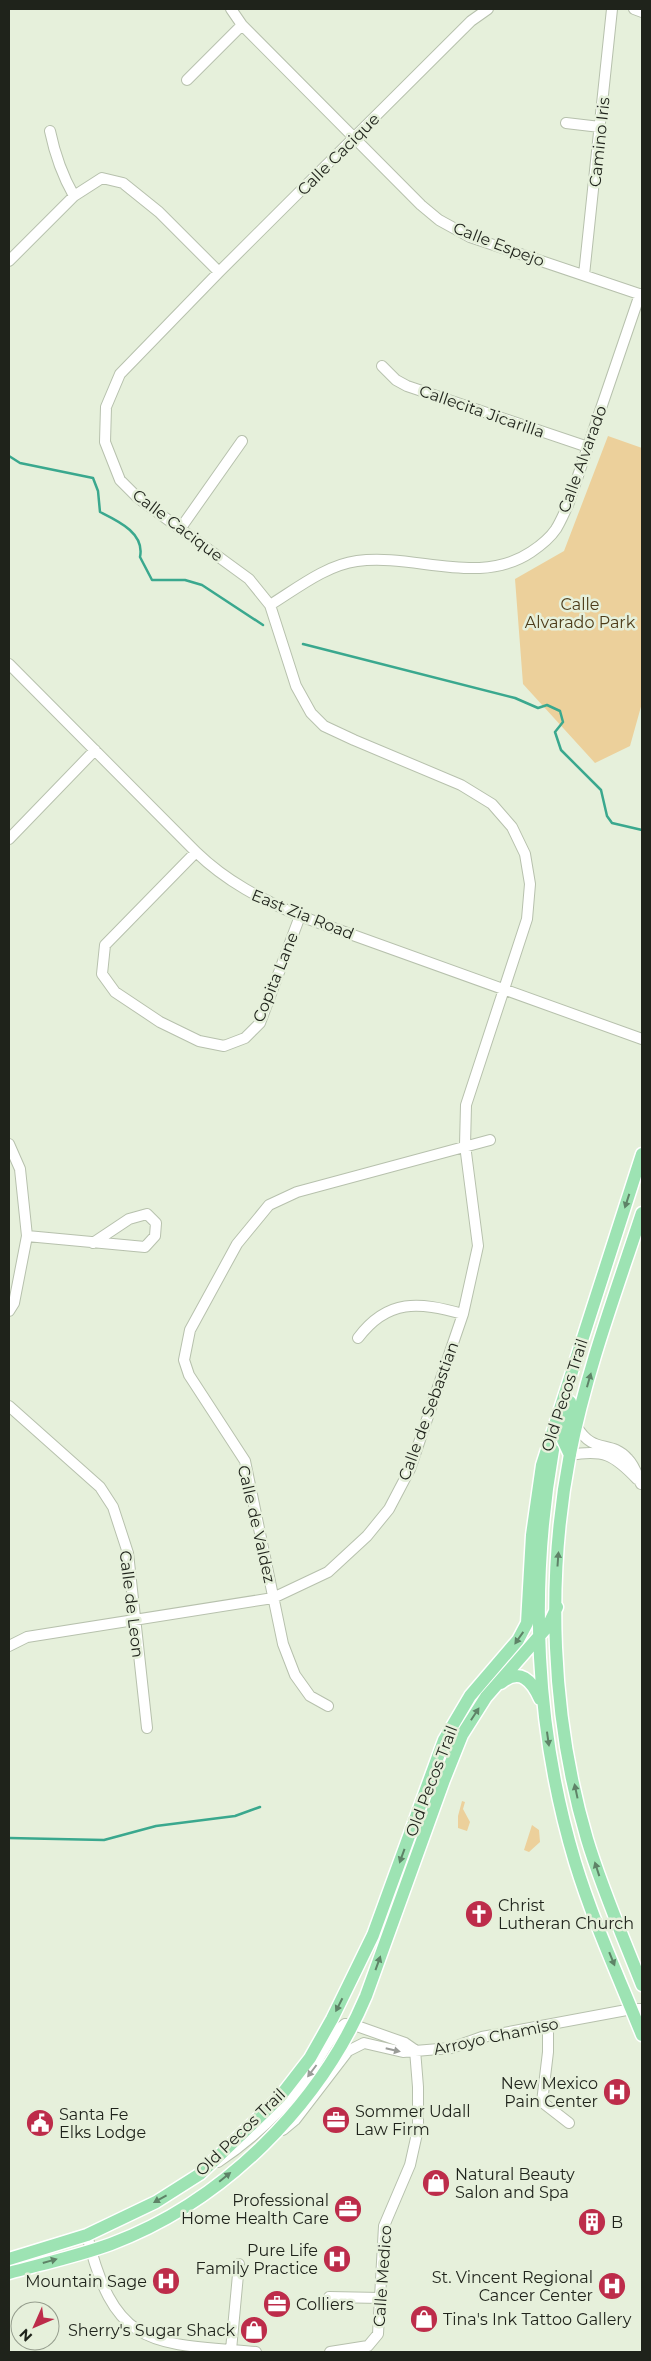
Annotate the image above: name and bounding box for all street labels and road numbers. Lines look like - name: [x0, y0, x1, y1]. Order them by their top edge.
- street label: Camino Iris: [585, 96, 614, 188]
- street label: Calle Cacique: [293, 109, 383, 199]
- street label: Calle Espejo: [450, 218, 547, 271]
- street label: Callecita Jicarilla: [417, 381, 547, 442]
- street label: Calle Alvarado: [554, 403, 611, 515]
- street label: Calle Cacique: [129, 485, 227, 566]
- street label: East Zia Road: [249, 885, 357, 944]
- street label: Copita Lane: [249, 930, 302, 1025]
- street label: Old Pecos Trail: [537, 1336, 592, 1454]
- street label: Calle de Sebastian: [395, 1339, 462, 1483]
- street label: Calle de Valdez: [234, 1463, 279, 1585]
- street label: Calle de Leon: [116, 1549, 147, 1659]
- street label: Old Pecos Trail: [402, 1723, 461, 1839]
- street label: Arroyo Chamiso: [432, 2014, 560, 2059]
- street label: Old Pecos Trail: [192, 2085, 289, 2180]
- street label: Calle Medico: [369, 2224, 396, 2328]

